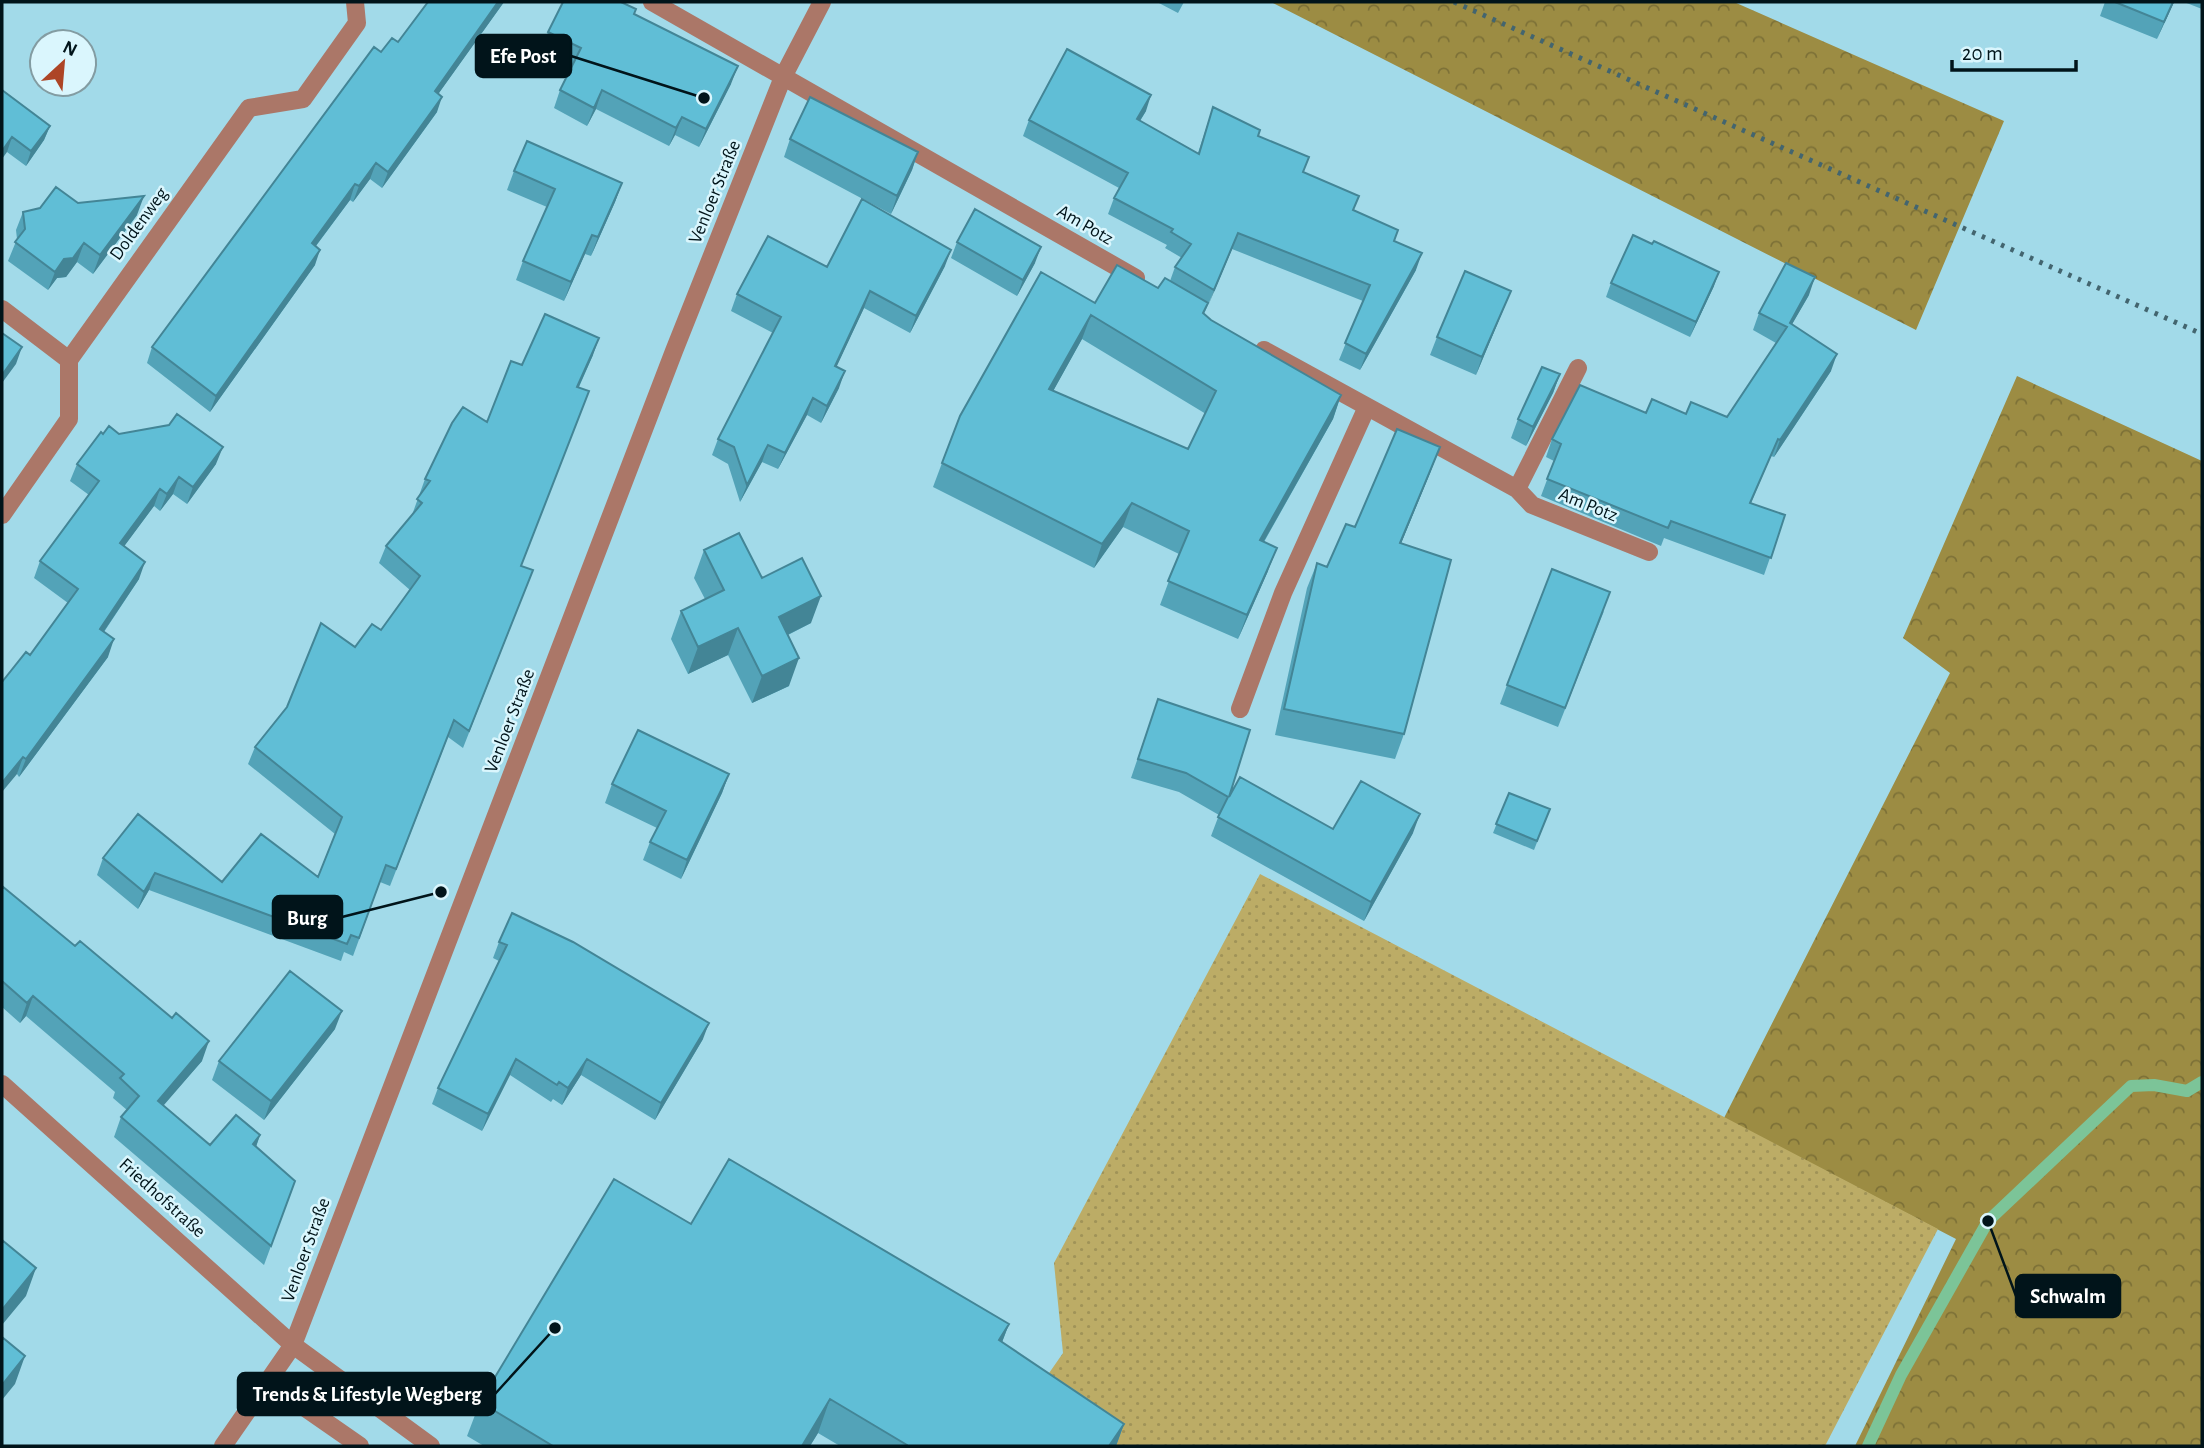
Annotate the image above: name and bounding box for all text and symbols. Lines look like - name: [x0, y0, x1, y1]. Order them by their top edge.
- north arrow: [28, 28, 98, 98]
- scale bar: [1952, 28, 2076, 72]
- callout: Efe Post: [476, 35, 571, 77]
- text: N: [60, 38, 80, 61]
- text: 20 m: [1962, 43, 2003, 64]
- text: Efe Post: [490, 46, 556, 67]
- street label: Venloer Straße: [686, 138, 744, 246]
- street label: Doldenweg: [106, 184, 172, 264]
- street label: Am Potz: [1054, 201, 1116, 249]
- street label: Am Potz: [1556, 485, 1620, 525]
- street label: Venloer Straße: [482, 666, 538, 776]
- callout: Burg: [273, 896, 342, 938]
- text: Burg: [287, 908, 328, 929]
- street label: Friedhofstraße: [115, 1155, 209, 1241]
- street label: Venloer Straße: [278, 1195, 334, 1305]
- callout: Schwalm: [2016, 1275, 2120, 1317]
- text: Schwalm: [2030, 1286, 2106, 1307]
- callout: Trends & Lifestyle Wegberg: [238, 1373, 495, 1415]
- text: Trends & Lifestyle Wegberg: [252, 1384, 482, 1405]

